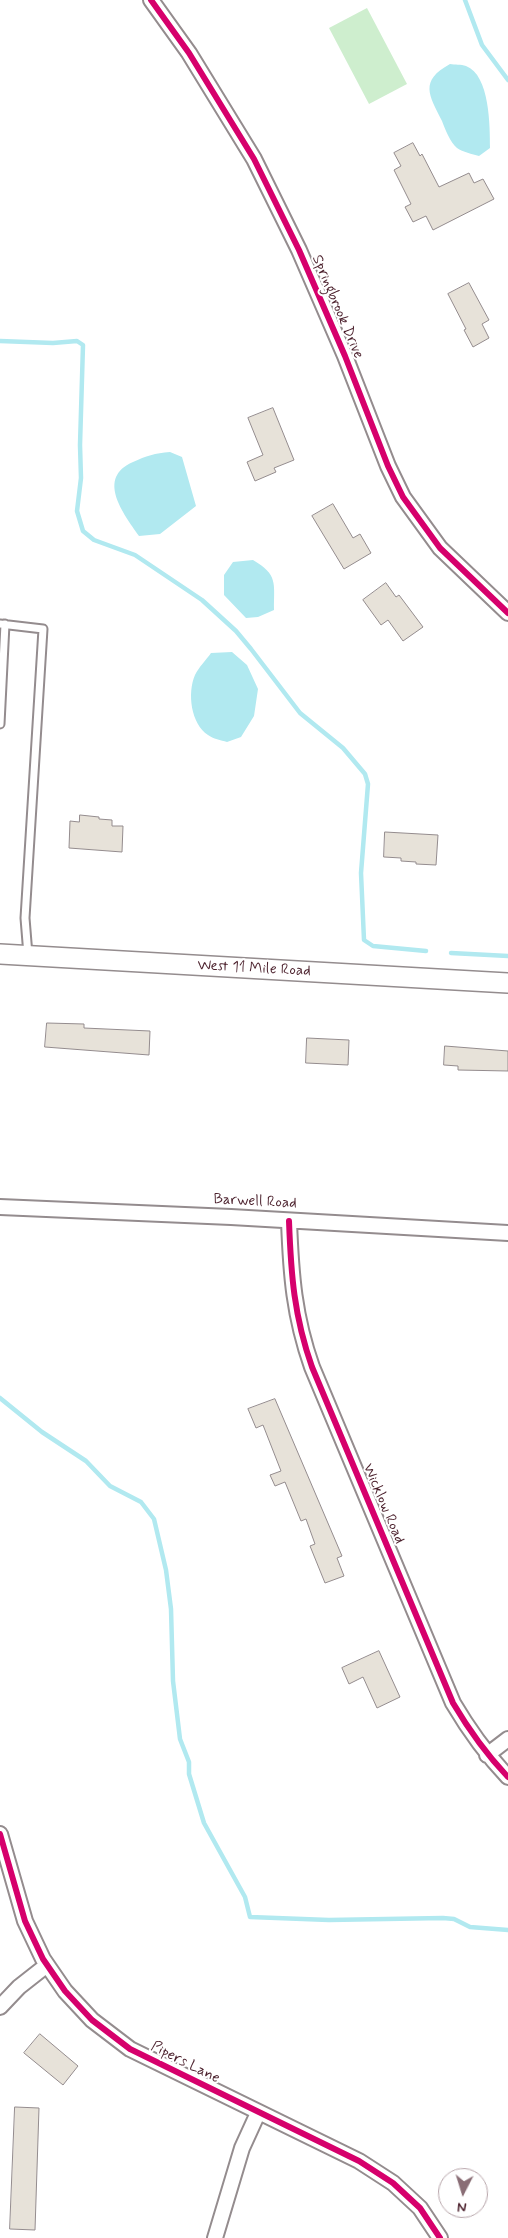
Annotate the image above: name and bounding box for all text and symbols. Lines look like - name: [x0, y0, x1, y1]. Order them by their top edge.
- street label: Springbrook Drive: [307, 252, 367, 362]
- street label: West 11 Mile Road: [197, 957, 311, 981]
- street label: Barwell Road: [213, 1191, 297, 1213]
- street label: Wicklow Road: [358, 1461, 408, 1547]
- street label: Pipers Lane: [148, 2038, 222, 2088]
- north arrow: [438, 2168, 488, 2218]
- text: N: [456, 2198, 467, 2216]

